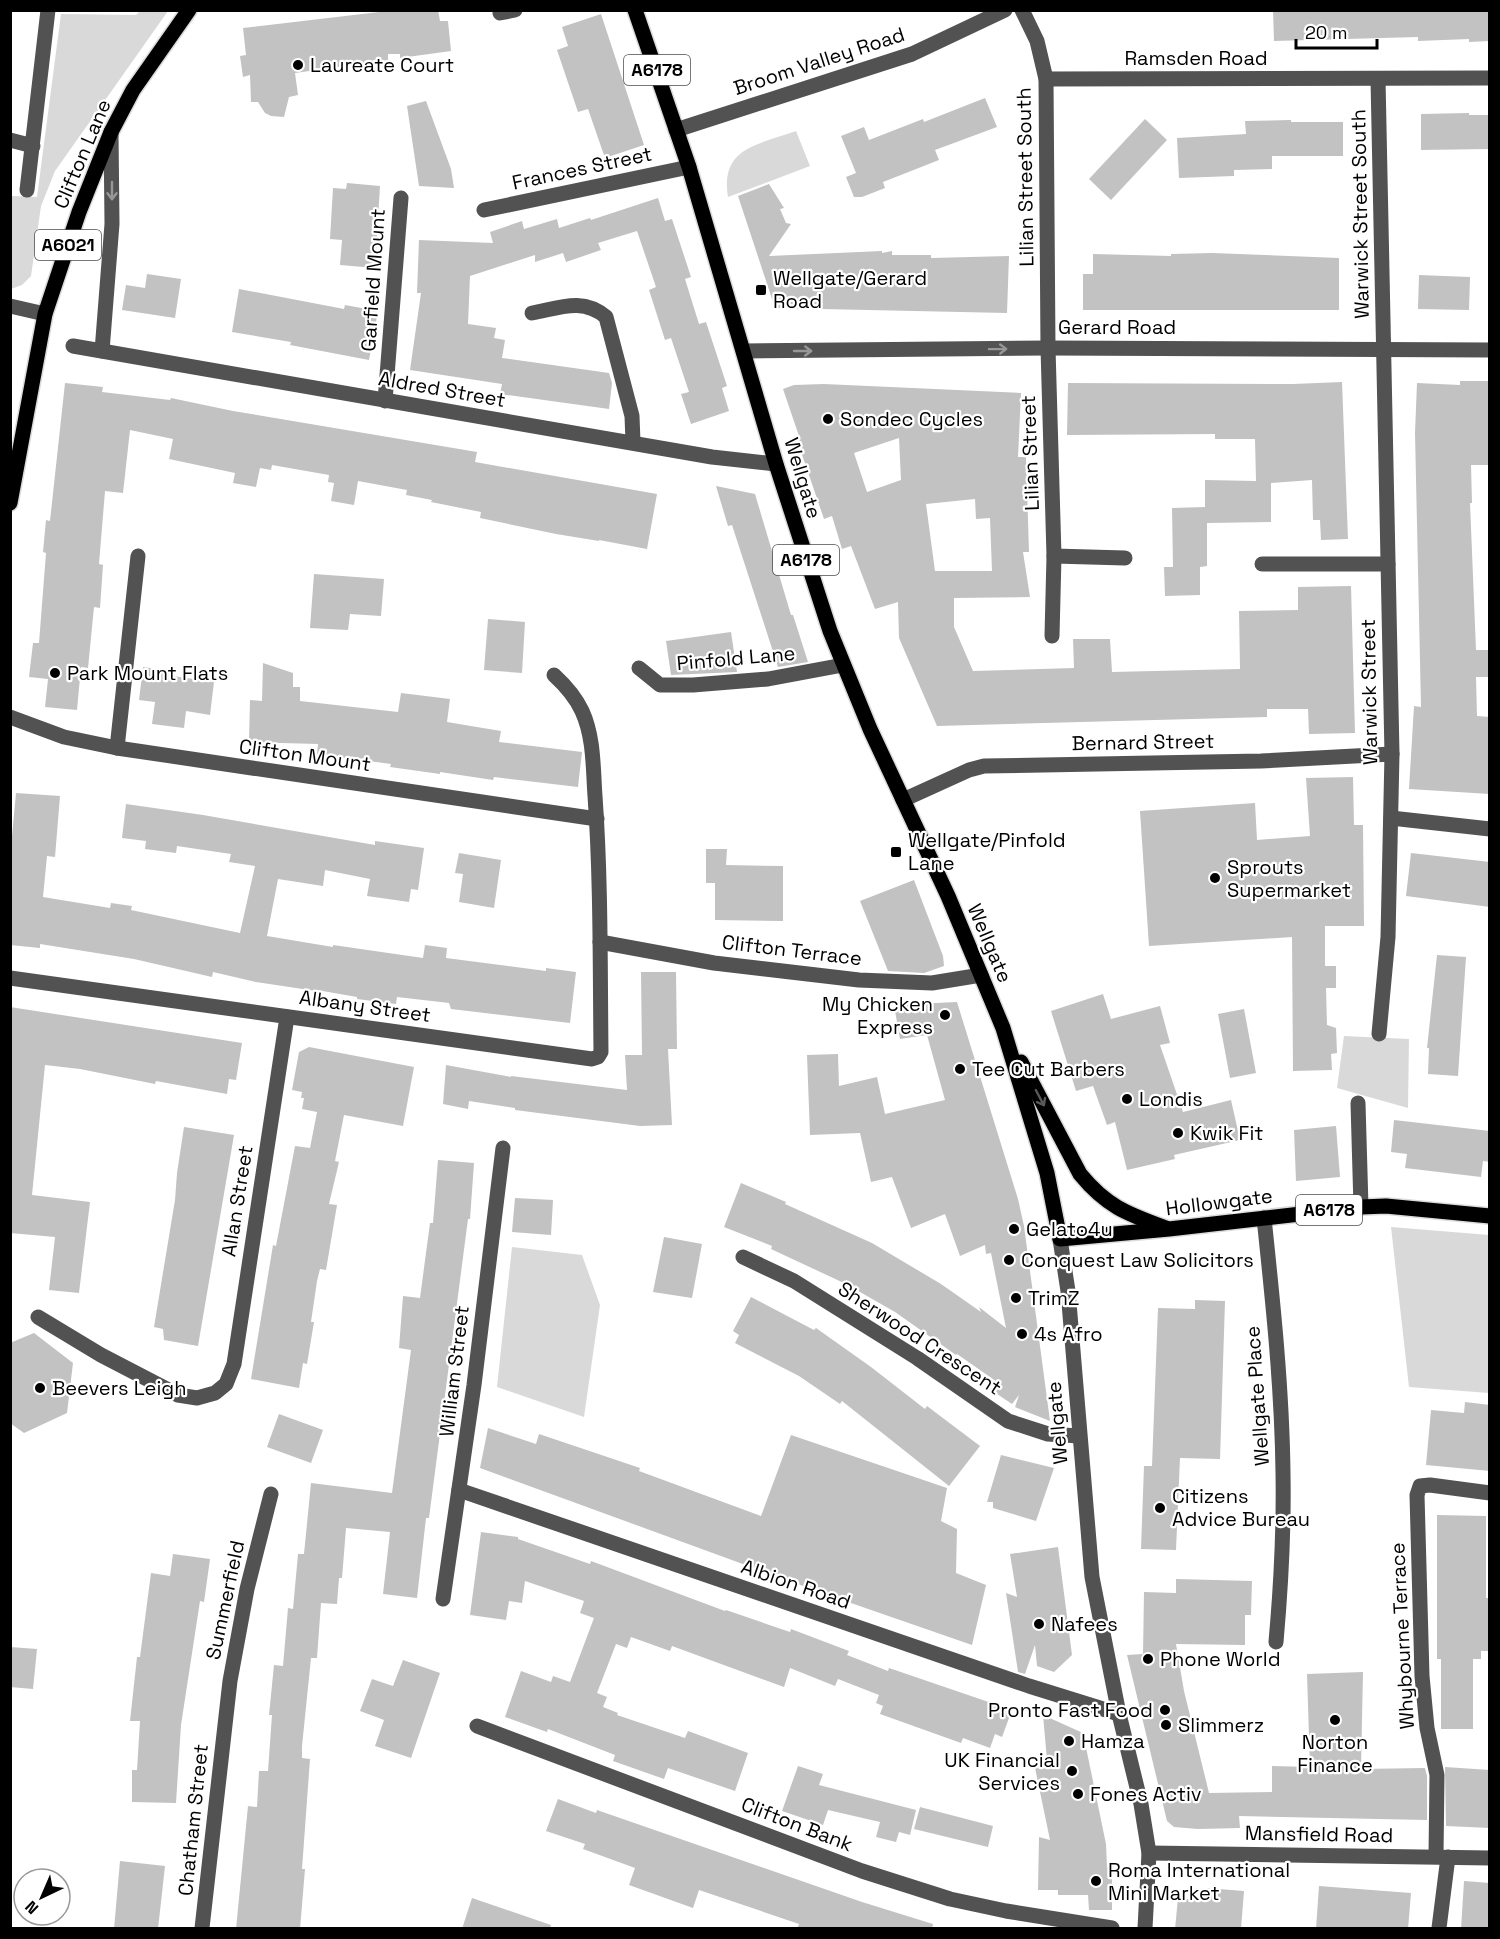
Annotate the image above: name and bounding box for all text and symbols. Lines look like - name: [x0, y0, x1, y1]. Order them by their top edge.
- scale bar: [1296, 12, 1377, 50]
- street label: Broom Valley Road: [730, 21, 908, 101]
- text: 20 m: [1305, 21, 1348, 44]
- street label: Ramsden Road: [1124, 45, 1268, 71]
- place label: Laureate Court: [310, 52, 454, 78]
- road number: A6178: [624, 55, 690, 85]
- marker: Laureate Court: [291, 58, 305, 72]
- street label: Lilian Street South: [1010, 87, 1040, 267]
- street label: Clifton Lane: [47, 95, 117, 213]
- street label: Warwick Street South: [1345, 109, 1375, 319]
- street label: Frances Street: [510, 140, 654, 196]
- one-way arrow: [106, 180, 117, 200]
- street label: Garfield Mount: [355, 208, 391, 352]
- road number: A6021: [35, 230, 101, 260]
- place label: Wellgate/Gerard Road: [773, 265, 927, 314]
- marker: Wellgate/Gerard Road: [754, 283, 768, 297]
- street label: Gerard Road: [1058, 314, 1176, 340]
- one-way arrow: [987, 343, 1007, 355]
- one-way arrow: [792, 345, 812, 357]
- street label: Aldred Street: [376, 365, 508, 413]
- street label: Lilian Street: [1015, 395, 1045, 511]
- place label: Sondec Cycles: [840, 406, 983, 432]
- marker: Sondec Cycles: [821, 412, 835, 426]
- street label: Wellgate: [778, 434, 828, 522]
- road number: A6178: [773, 545, 839, 575]
- street label: Warwick Street: [1355, 619, 1383, 765]
- street label: Pinfold Lane: [676, 640, 796, 676]
- place label: Park Mount Flats: [67, 660, 228, 686]
- marker: Park Mount Flats: [48, 666, 62, 680]
- street label: Bernard Street: [1071, 728, 1215, 756]
- street label: Clifton Mount: [237, 733, 373, 777]
- place label: Wellgate/Pinfold Lane: [908, 827, 1066, 876]
- marker: Wellgate/Pinfold Lane: [889, 845, 903, 859]
- place label: Sprouts Supermarket: [1227, 854, 1351, 903]
- marker: Sprouts Supermarket: [1208, 871, 1222, 885]
- street label: Wellgate: [962, 900, 1018, 986]
- street label: Clifton Terrace: [721, 929, 863, 971]
- street label: Albany Street: [298, 984, 432, 1028]
- place label: My Chicken Express: [822, 991, 933, 1040]
- marker: My Chicken Express: [938, 1008, 952, 1022]
- place label: Tee Cut Barbers: [972, 1056, 1125, 1082]
- marker: Tee Cut Barbers: [953, 1062, 967, 1076]
- place label: Londis: [1139, 1086, 1203, 1112]
- one-way arrow: [1035, 1089, 1046, 1107]
- marker: Londis: [1120, 1092, 1134, 1106]
- place label: Kwik Fit: [1190, 1120, 1264, 1146]
- marker: Kwik Fit: [1171, 1126, 1185, 1140]
- street label: Allan Street: [215, 1143, 259, 1259]
- street label: Hollowgate: [1164, 1183, 1274, 1221]
- road number: A6178: [1296, 1195, 1362, 1225]
- place label: Gelato4u: [1026, 1216, 1113, 1242]
- marker: Gelato4u: [1007, 1222, 1021, 1236]
- place label: Conquest Law Solicitors: [1021, 1247, 1254, 1273]
- marker: Conquest Law Solicitors: [1002, 1253, 1016, 1267]
- street label: Sherwood Crescent: [833, 1275, 1007, 1401]
- place label: TrimZ: [1028, 1285, 1079, 1311]
- marker: TrimZ: [1009, 1291, 1023, 1305]
- street label: William Street: [433, 1304, 475, 1438]
- place label: 4s Afro: [1034, 1321, 1103, 1347]
- street label: Wellgate Place: [1239, 1325, 1275, 1467]
- marker: 4s Afro: [1015, 1327, 1029, 1341]
- place label: Beevers Leigh: [52, 1375, 186, 1401]
- street label: Wellgate: [1040, 1380, 1074, 1466]
- marker: Beevers Leigh: [33, 1381, 47, 1395]
- place label: Citizens Advice Bureau: [1172, 1483, 1310, 1532]
- marker: Citizens Advice Bureau: [1153, 1501, 1167, 1515]
- street label: Summerfield: [200, 1538, 250, 1662]
- street label: Whybourne Terrace: [1384, 1542, 1420, 1730]
- street label: Albion Road: [738, 1553, 854, 1615]
- place label: Nafees: [1051, 1611, 1118, 1637]
- marker: Nafees: [1032, 1617, 1046, 1631]
- place label: Phone World: [1160, 1646, 1281, 1672]
- marker: Phone World: [1141, 1652, 1155, 1666]
- place label: Pronto Fast Food: [988, 1697, 1153, 1723]
- marker: Pronto Fast Food: [1158, 1703, 1172, 1717]
- place label: Slimmerz: [1178, 1712, 1264, 1738]
- marker: Norton Finance: [1328, 1713, 1342, 1727]
- marker: Slimmerz: [1159, 1718, 1173, 1732]
- place label: Hamza: [1081, 1728, 1145, 1754]
- place label: Norton Finance: [1297, 1729, 1373, 1778]
- marker: Hamza: [1062, 1734, 1076, 1748]
- street label: Chatham Street: [172, 1743, 214, 1897]
- place label: UK Financial Services: [944, 1747, 1060, 1796]
- marker: UK Financial Services: [1065, 1764, 1079, 1778]
- place label: Fones Activ: [1090, 1781, 1202, 1807]
- marker: Fones Activ: [1071, 1787, 1085, 1801]
- street label: Clifton Bank: [738, 1791, 857, 1857]
- street label: Mansfield Road: [1245, 1820, 1393, 1848]
- place label: Roma International Mini Market: [1108, 1857, 1290, 1906]
- north arrow: [12, 1867, 72, 1927]
- marker: Roma International Mini Market: [1089, 1874, 1103, 1888]
- text: N: [21, 1896, 43, 1919]

